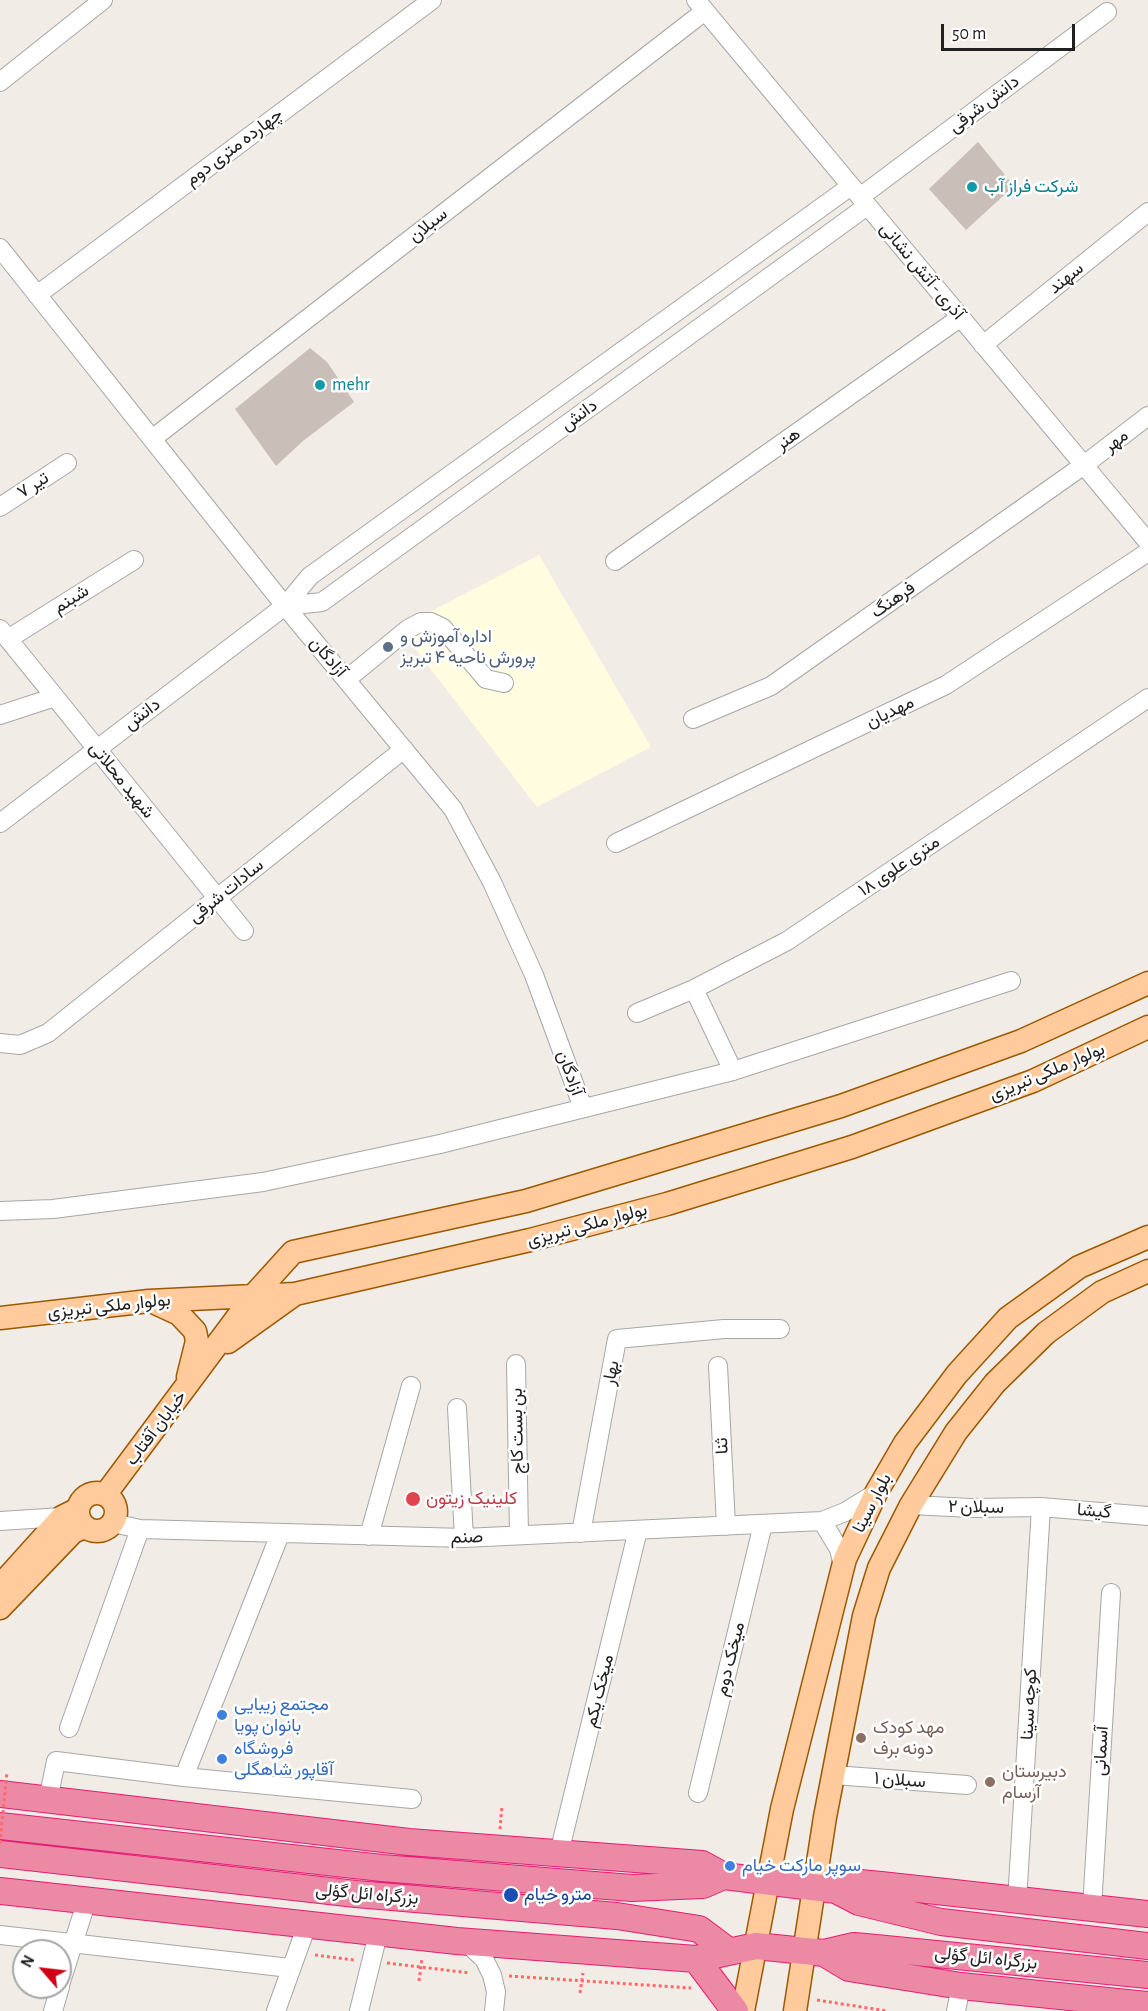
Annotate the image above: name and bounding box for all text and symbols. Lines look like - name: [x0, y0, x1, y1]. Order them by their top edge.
- scale bar: [944, 12, 1078, 50]
- text: 50 m: [952, 25, 986, 43]
- street label: دانش شرقی: [944, 70, 1024, 138]
- street label: چهارده متری دوم: [181, 103, 287, 191]
- place label: شرکت فراز آب: [984, 176, 1078, 198]
- marker: شرکت فراز آب: [965, 180, 979, 194]
- street label: سبلان: [404, 203, 452, 247]
- street label: آذرى - آتش نشانى: [875, 218, 969, 324]
- street label: سهند: [1044, 257, 1088, 299]
- place label: mehr: [332, 374, 370, 396]
- marker: mehr: [313, 378, 327, 392]
- street label: دانش: [556, 394, 602, 436]
- street label: هنر: [771, 423, 805, 455]
- street label: مهر: [1099, 425, 1133, 457]
- street label: ۷ تیر: [13, 467, 53, 503]
- street label: فرهنگ: [867, 577, 919, 623]
- street label: شبنم: [49, 580, 93, 618]
- place label: اداره آموزش و پرورش ناحیه ۴ تبریز: [400, 626, 536, 668]
- street label: آزادگان: [305, 632, 351, 682]
- marker: اداره آموزش و پرورش ناحیه ۴ تبریز: [381, 640, 395, 654]
- street label: مهدیان: [863, 691, 917, 733]
- street label: دانش: [119, 693, 165, 735]
- street label: شهید محلاتی: [85, 737, 159, 823]
- street label: ۱۸ متری علوی: [854, 831, 944, 901]
- street label: سادات شرقی: [184, 854, 268, 928]
- street label: بولوار ملکی تبریزی: [986, 1038, 1108, 1106]
- street label: آزادگان: [552, 1047, 588, 1099]
- street label: بولوار ملکی تبریزی: [525, 1199, 649, 1251]
- street label: بولوار ملکی تبریزی: [46, 1289, 172, 1323]
- street label: بهار: [598, 1359, 624, 1387]
- street label: خیابان آفتاب: [121, 1386, 191, 1470]
- street label: بن بست کاج: [505, 1388, 529, 1474]
- street label: ثنا: [711, 1437, 733, 1455]
- street label: بلوار سینا: [848, 1470, 896, 1536]
- place label: کلینیک زیتون: [426, 1488, 517, 1510]
- marker: کلینیک زیتون: [404, 1490, 422, 1508]
- street label: سبلان ۲: [948, 1496, 1004, 1518]
- street label: گیشا: [1076, 1499, 1112, 1523]
- street label: صنم: [451, 1526, 483, 1548]
- street label: میخک دوم: [710, 1620, 750, 1698]
- street label: میخک یکم: [580, 1652, 618, 1730]
- street label: کوچه سینا: [1016, 1668, 1042, 1740]
- place label: مجتمع زیبایی بانوان پویا: [234, 1694, 329, 1736]
- marker: مجتمع زیبایی بانوان پویا: [215, 1708, 229, 1722]
- place label: مهد کودک دونه برف: [873, 1717, 944, 1760]
- street label: آسمانی: [1089, 1725, 1113, 1777]
- marker: مهد کودک دونه برف: [854, 1731, 868, 1745]
- place label: فروشگاه آقاپور شاهگلی: [234, 1738, 333, 1780]
- marker: فروشگاه آقاپور شاهگلی: [215, 1752, 229, 1766]
- place label: دبیرستان آرسام: [1002, 1761, 1067, 1804]
- street label: سبلان ۱: [873, 1767, 927, 1793]
- marker: دبیرستان آرسام: [983, 1775, 997, 1789]
- place label: سوپر مارکت خیام: [742, 1855, 861, 1877]
- marker: سوپر مارکت خیام: [723, 1859, 737, 1873]
- street label: بزرگراه ائل گؤلی: [315, 1879, 419, 1909]
- place label: مترو خیام: [524, 1884, 592, 1906]
- marker: مترو خیام: [502, 1886, 520, 1904]
- north arrow: [12, 1939, 72, 1999]
- street label: بزرگراه ائل گؤلی: [934, 1942, 1038, 1974]
- text: N: [18, 1953, 38, 1970]

